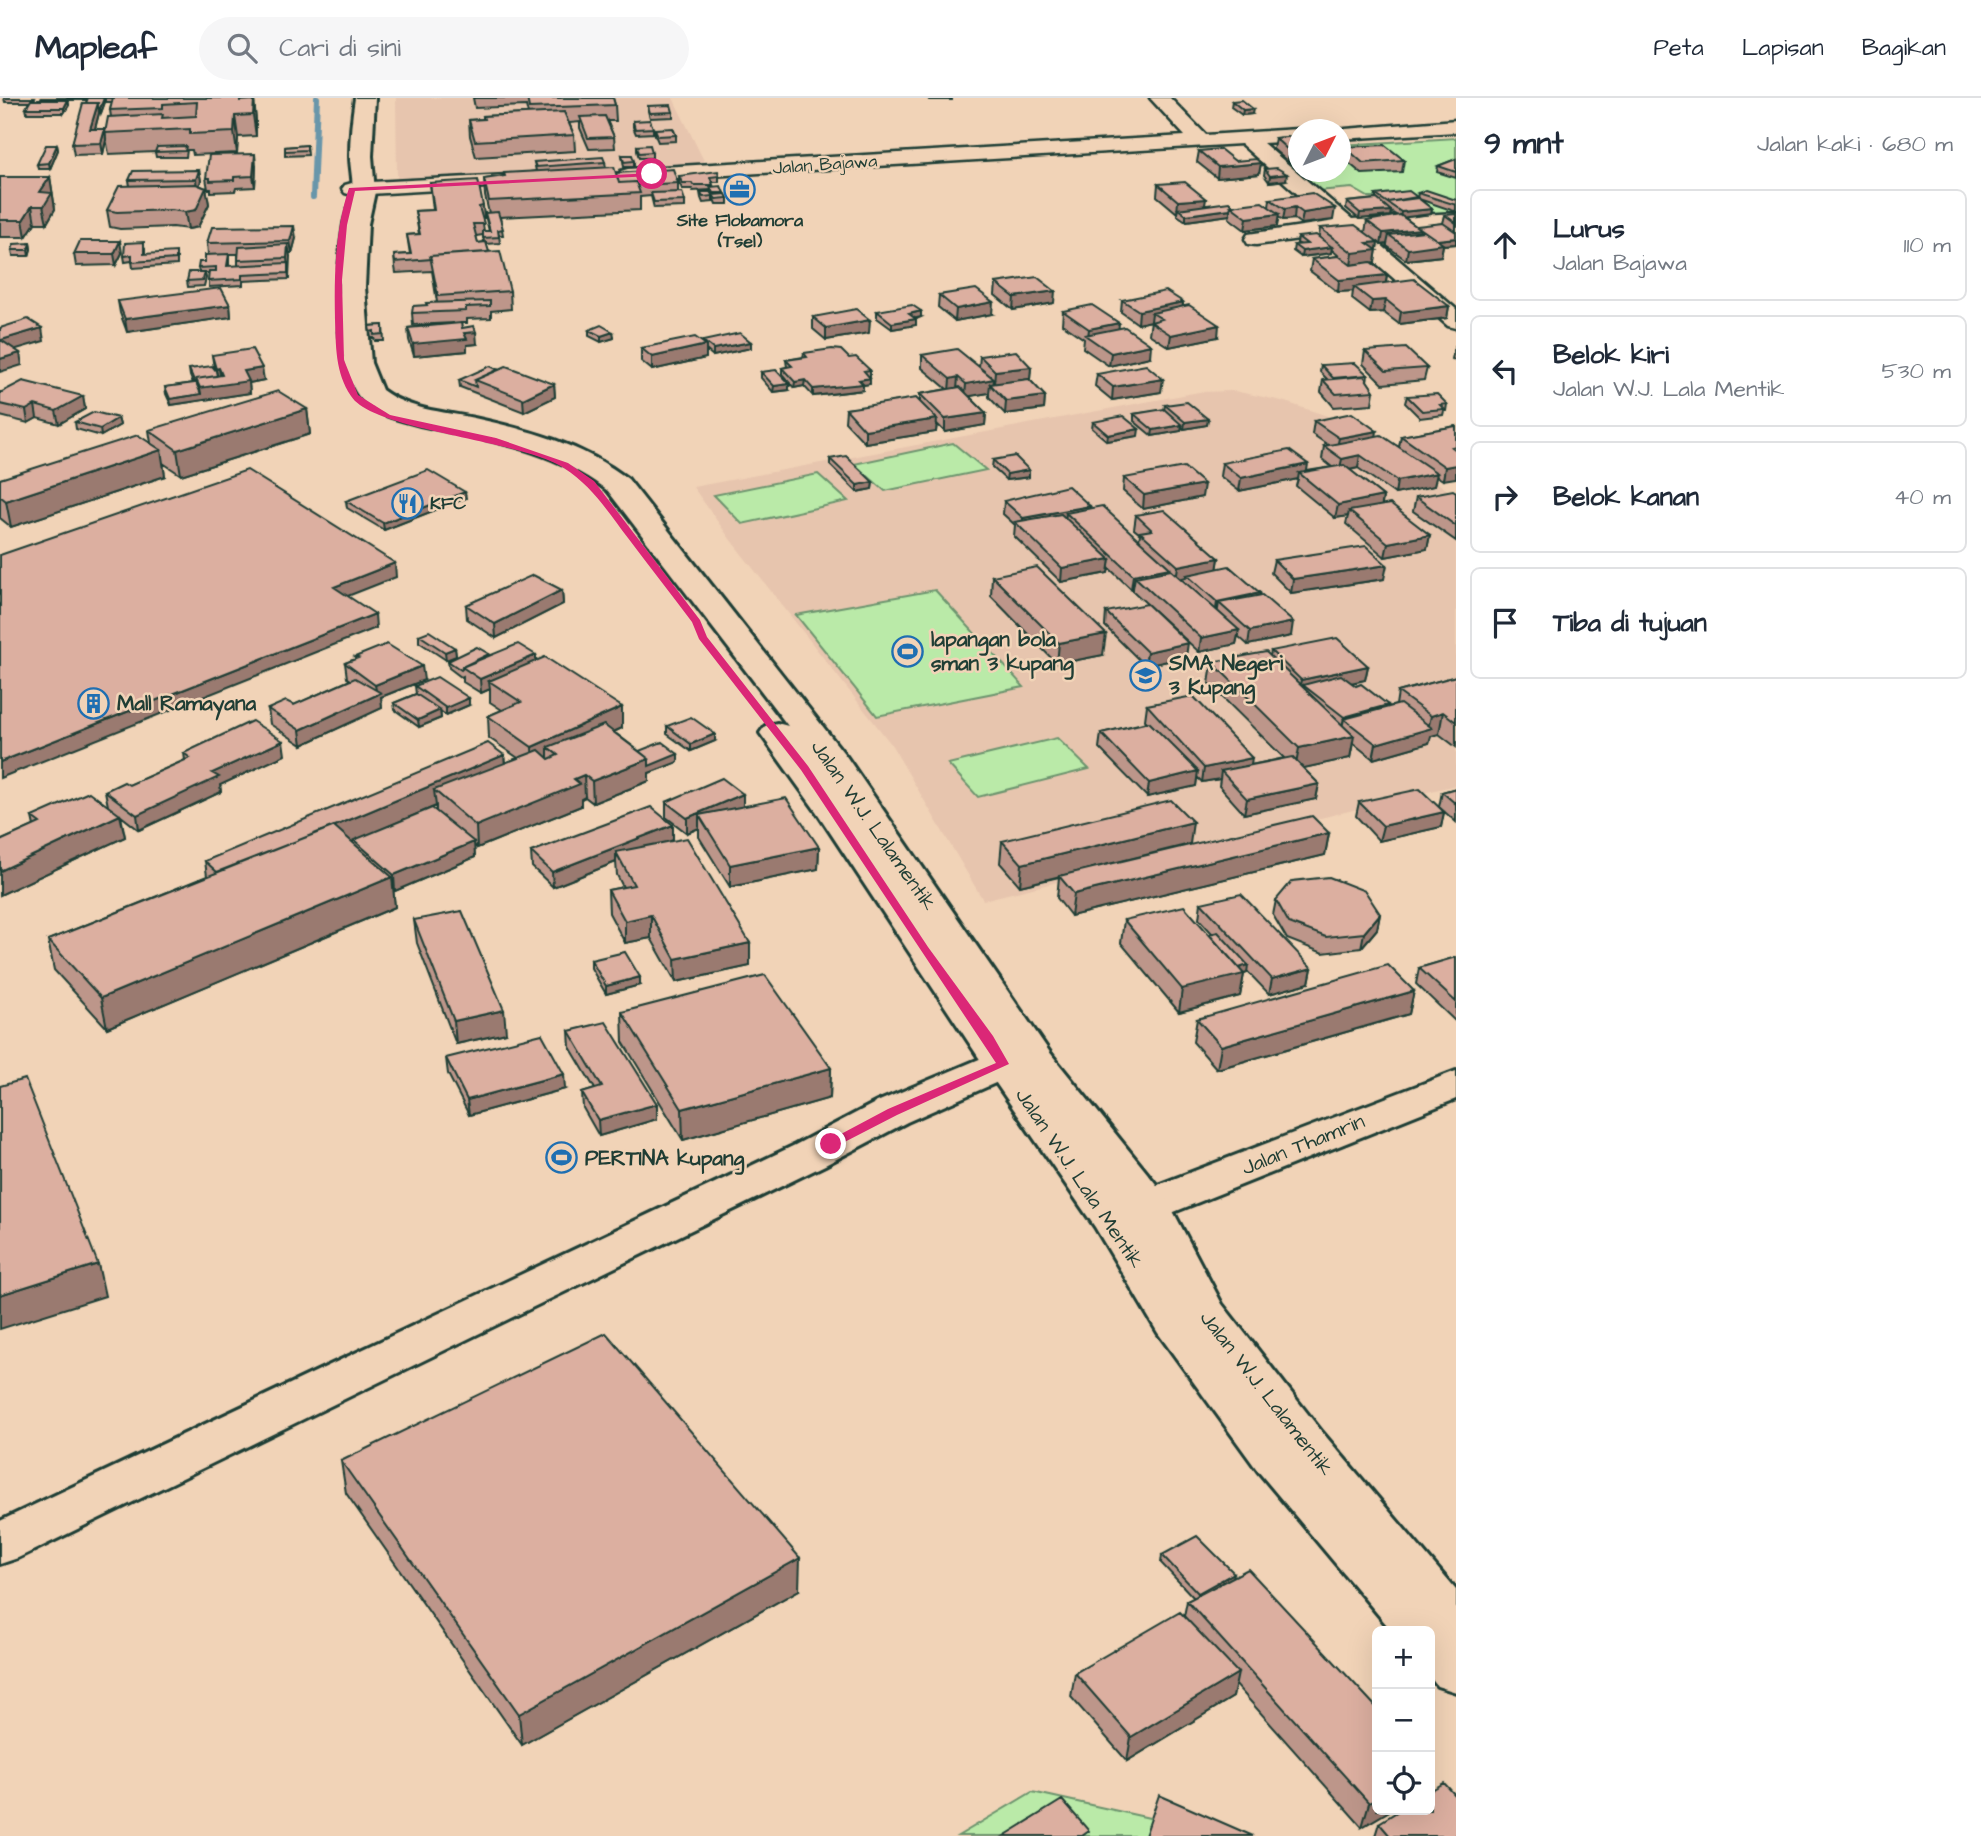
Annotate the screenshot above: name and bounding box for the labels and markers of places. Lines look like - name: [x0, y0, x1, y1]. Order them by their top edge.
- office icon: Site Flobamora (Tsel): [723, 172, 757, 206]
- place label: Site Flobamora (Tsel): [676, 208, 804, 254]
- restaurant icon: KFC: [390, 486, 424, 520]
- place label: KFC: [430, 491, 466, 516]
- place label: lapangan bola sman 3 kupang: [931, 625, 1074, 680]
- sports icon: lapangan bola sman 3 kupang: [891, 634, 925, 668]
- place label: SMA Negeri 3 Kupang: [1168, 649, 1284, 704]
- school or university icon: SMA Negeri 3 Kupang: [1129, 658, 1163, 692]
- building icon: Mall Ramayana: [77, 686, 111, 720]
- place label: Mall Ramayana: [117, 689, 256, 721]
- sports icon: PERTINA kupang: [545, 1141, 579, 1175]
- place label: PERTINA kupang: [585, 1144, 745, 1175]

